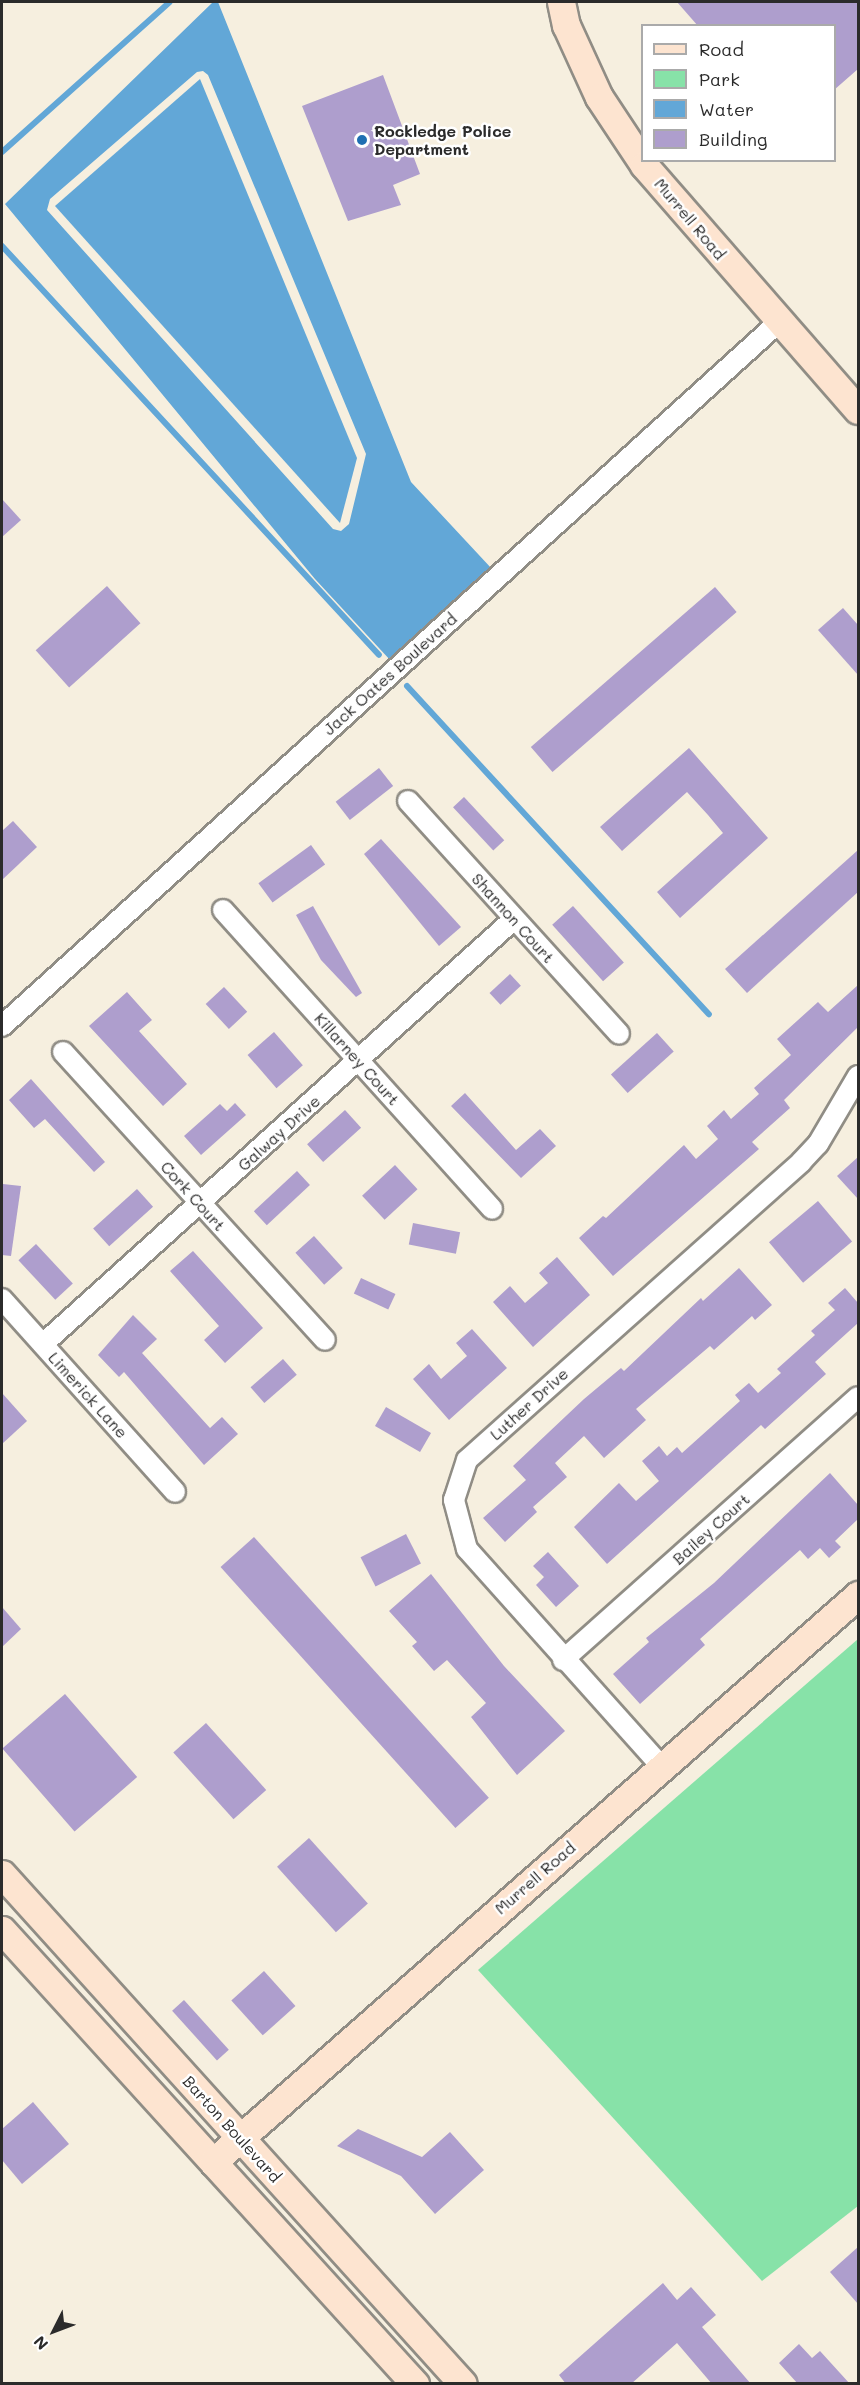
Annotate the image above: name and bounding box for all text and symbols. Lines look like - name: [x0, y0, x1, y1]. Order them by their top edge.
- legend: [641, 24, 836, 162]
- text: Road: [699, 37, 744, 61]
- text: Park: [699, 67, 740, 91]
- text: Water: [699, 97, 754, 121]
- place label: Rockledge Police Department: [374, 121, 511, 159]
- text: Building: [699, 127, 767, 151]
- marker: Rockledge Police Department: [355, 133, 369, 147]
- street label: Murrell Road: [650, 174, 730, 264]
- street label: Jack Oates Boulevard: [319, 609, 461, 739]
- street label: Shannon Court: [468, 869, 558, 967]
- street label: Killarney Court: [311, 1009, 403, 1109]
- street label: Galway Drive: [234, 1091, 324, 1175]
- street label: Cork Court: [157, 1157, 229, 1235]
- street label: Limerick Lane: [44, 1348, 132, 1442]
- street label: Luther Drive: [486, 1364, 572, 1444]
- street label: Bailey Court: [669, 1489, 753, 1569]
- street label: Murrell Road: [491, 1838, 579, 1918]
- street label: Barton Boulevard: [179, 2072, 285, 2186]
- north arrow: [24, 2301, 84, 2361]
- text: N: [28, 2332, 52, 2355]

